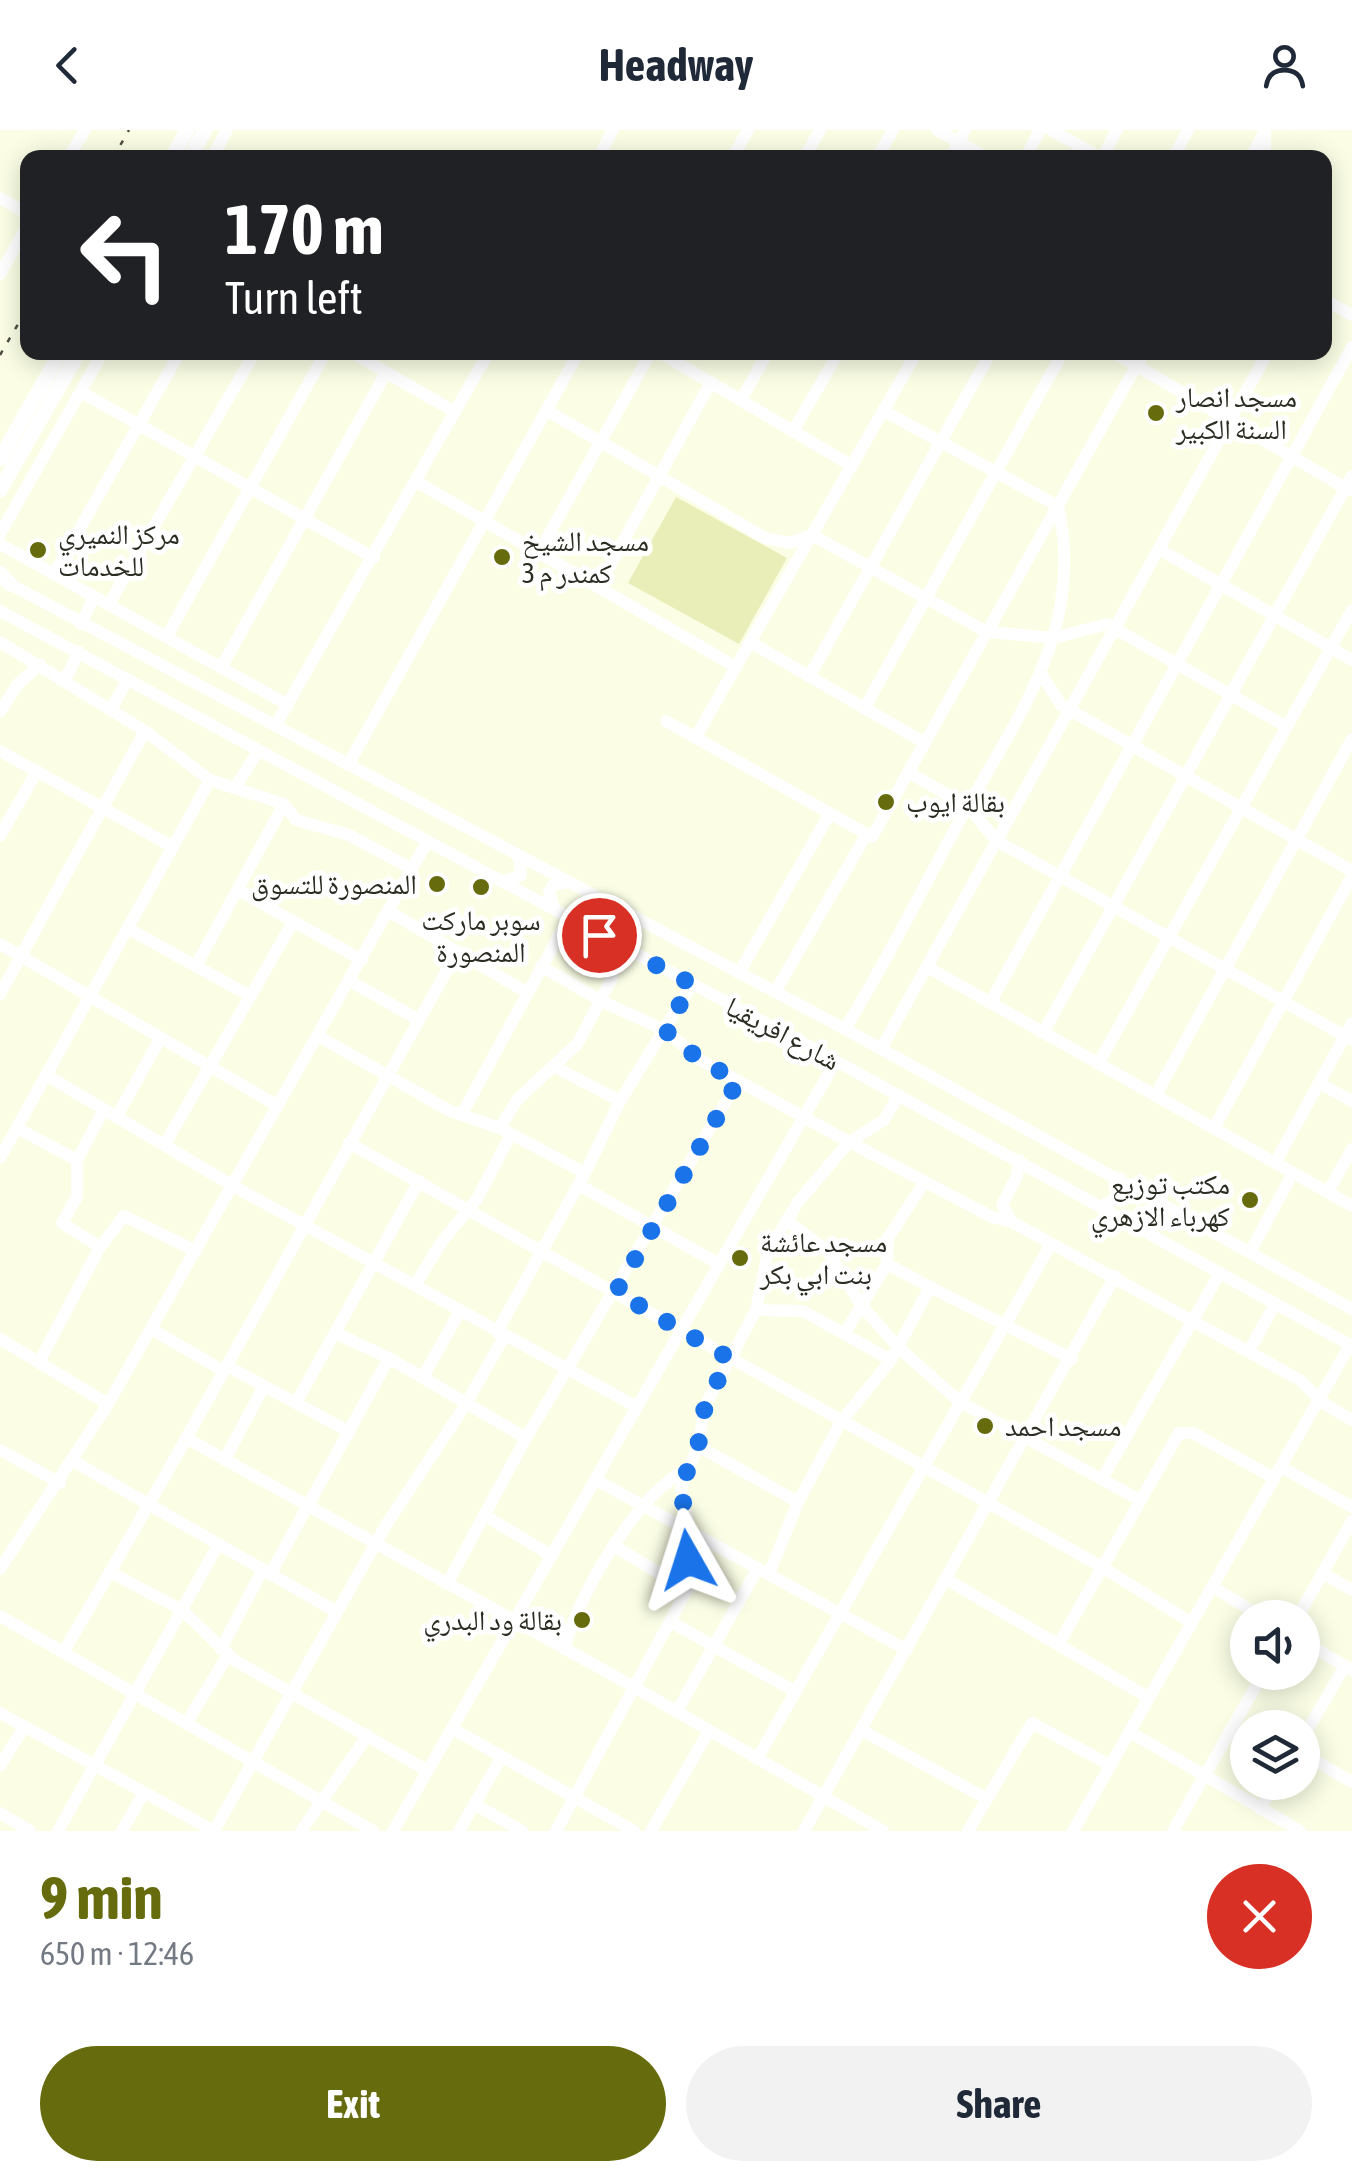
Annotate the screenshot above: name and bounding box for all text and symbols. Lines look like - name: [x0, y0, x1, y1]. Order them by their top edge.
- icon: back: [40, 38, 95, 93]
- icon: person: [1257, 38, 1312, 93]
- text: Headway: [599, 39, 753, 91]
- text: 170 m: [225, 189, 384, 269]
- icon: left: [60, 190, 190, 320]
- text: Turn left: [225, 272, 363, 324]
- place label: مسجد انصار السنة الكبير: [1175, 381, 1297, 445]
- marker: مسجد انصار السنة الكبير: [1145, 402, 1167, 424]
- place label: مركز النميري للخدمات: [58, 518, 180, 582]
- place label: مسجد الشيخ كمندر م 3: [522, 525, 649, 592]
- marker: مركز النميري للخدمات: [27, 539, 49, 561]
- marker: مسجد الشيخ كمندر م 3: [491, 546, 513, 568]
- place label: بقالة ايوب: [906, 786, 1005, 818]
- marker: بقالة ايوب: [875, 791, 897, 813]
- place label: المنصورة للتسوق: [251, 868, 417, 902]
- marker: المنصورة للتسوق: [426, 873, 448, 895]
- marker: سوبر ماركت المنصورة: [470, 876, 492, 898]
- pin: [557, 893, 642, 978]
- place label: سوبر ماركت المنصورة: [421, 904, 541, 968]
- icon: arrive: [572, 908, 627, 963]
- street label: شارع افريقيا: [720, 990, 845, 1078]
- place label: مكتب توزيع كهرباء الازهري: [1091, 1168, 1230, 1239]
- marker: مكتب توزيع كهرباء الازهري: [1239, 1189, 1261, 1211]
- place label: مسجد عائشة بنت ابي بكر: [759, 1226, 887, 1297]
- marker: مسجد عائشة بنت ابي بكر: [729, 1247, 751, 1269]
- place label: مسجد احمد: [1005, 1410, 1121, 1442]
- marker: مسجد احمد: [974, 1415, 996, 1437]
- position arrow: [636, 1508, 740, 1612]
- map controls: [1230, 1600, 1320, 1800]
- button: sound: [1230, 1600, 1320, 1690]
- place label: بقالة ود البدري: [423, 1604, 562, 1643]
- marker: بقالة ود البدري: [571, 1609, 593, 1631]
- button: layers: [1230, 1710, 1320, 1800]
- text: 9 min: [40, 1863, 163, 1932]
- button: close: [1207, 1864, 1312, 1969]
- text: 650 m · 12:46: [40, 1935, 194, 1972]
- button: Exit: [40, 2046, 666, 2161]
- button: Share: [686, 2046, 1312, 2161]

